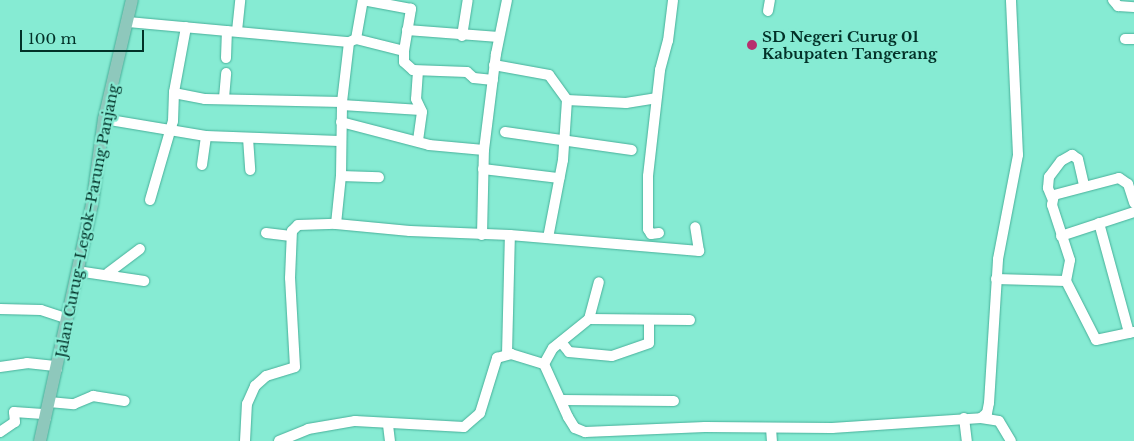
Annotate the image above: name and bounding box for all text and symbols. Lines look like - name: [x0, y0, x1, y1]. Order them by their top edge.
- scale bar: [22, 20, 146, 52]
- place label: SD Negeri Curug 01 Kabupaten Tangerang: [762, 27, 938, 62]
- text: 100 m: [28, 29, 77, 48]
- marker: SD Negeri Curug 01 Kabupaten Tangerang: [746, 39, 758, 51]
- street label: Jalan Curug–Legok–Parung Panjang: [52, 83, 122, 359]

